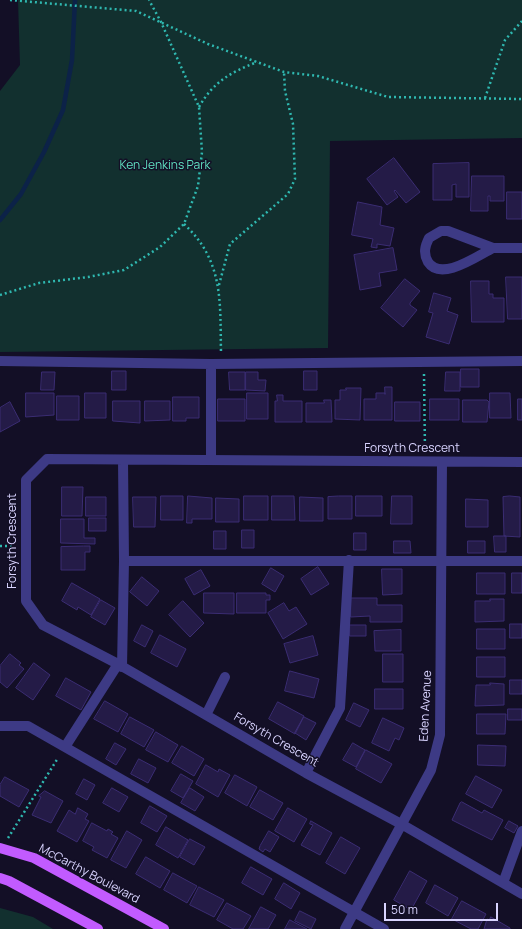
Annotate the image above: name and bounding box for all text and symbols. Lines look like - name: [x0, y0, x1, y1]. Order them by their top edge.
- park label: Ken Jenkins Park: [119, 159, 211, 173]
- street label: Forsyth Crescent: [364, 442, 460, 456]
- street label: Forsyth Crescent: [6, 493, 20, 589]
- street label: Eden Avenue: [417, 670, 435, 742]
- street label: Forsyth Crescent: [231, 710, 321, 770]
- street label: McCarthy Boulevard: [36, 841, 142, 907]
- scale bar: [386, 895, 500, 921]
- text: 50 m: [391, 901, 418, 918]

